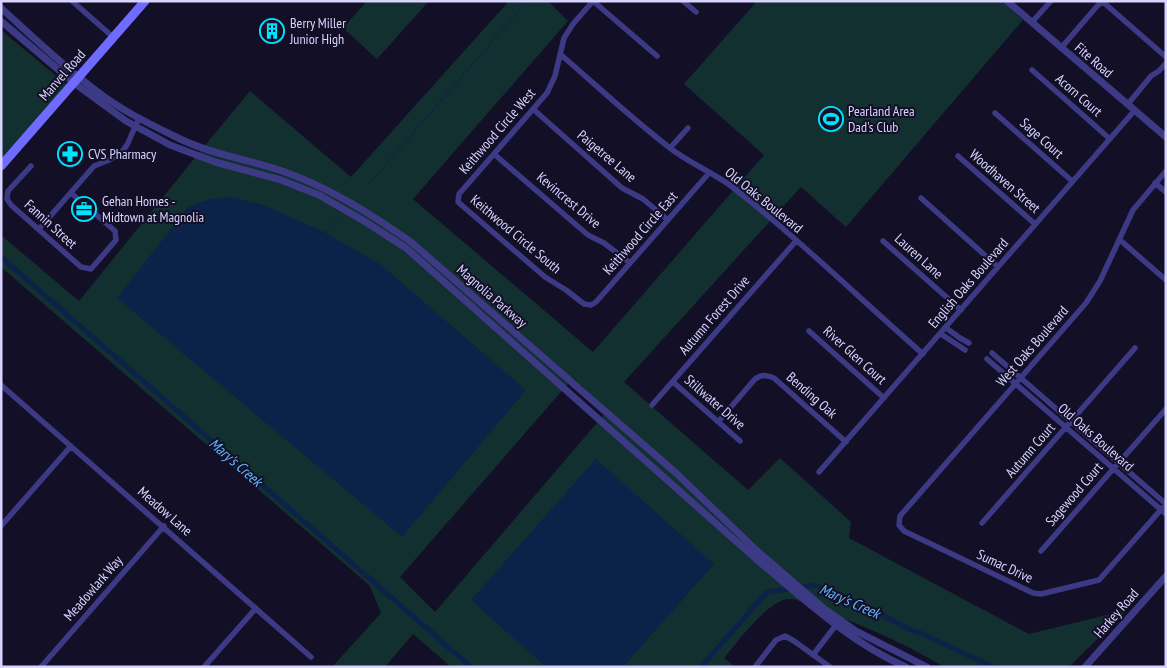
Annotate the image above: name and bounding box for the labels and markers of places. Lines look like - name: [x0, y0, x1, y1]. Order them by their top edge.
- place label: Berry Miller Junior High: [289, 14, 346, 48]
- building icon: Berry Miller Junior High: [259, 18, 285, 44]
- place label: Pearland Area Dad's Club: [848, 102, 915, 136]
- sports icon: Pearland Area Dad's Club: [818, 106, 844, 132]
- pharmacy icon: CVS Pharmacy: [57, 141, 83, 167]
- place label: CVS Pharmacy: [88, 145, 157, 163]
- place label: Gehan Homes - Midtown at Magnolia: [102, 192, 204, 226]
- office icon: Gehan Homes - Midtown at Magnolia: [71, 196, 97, 222]

